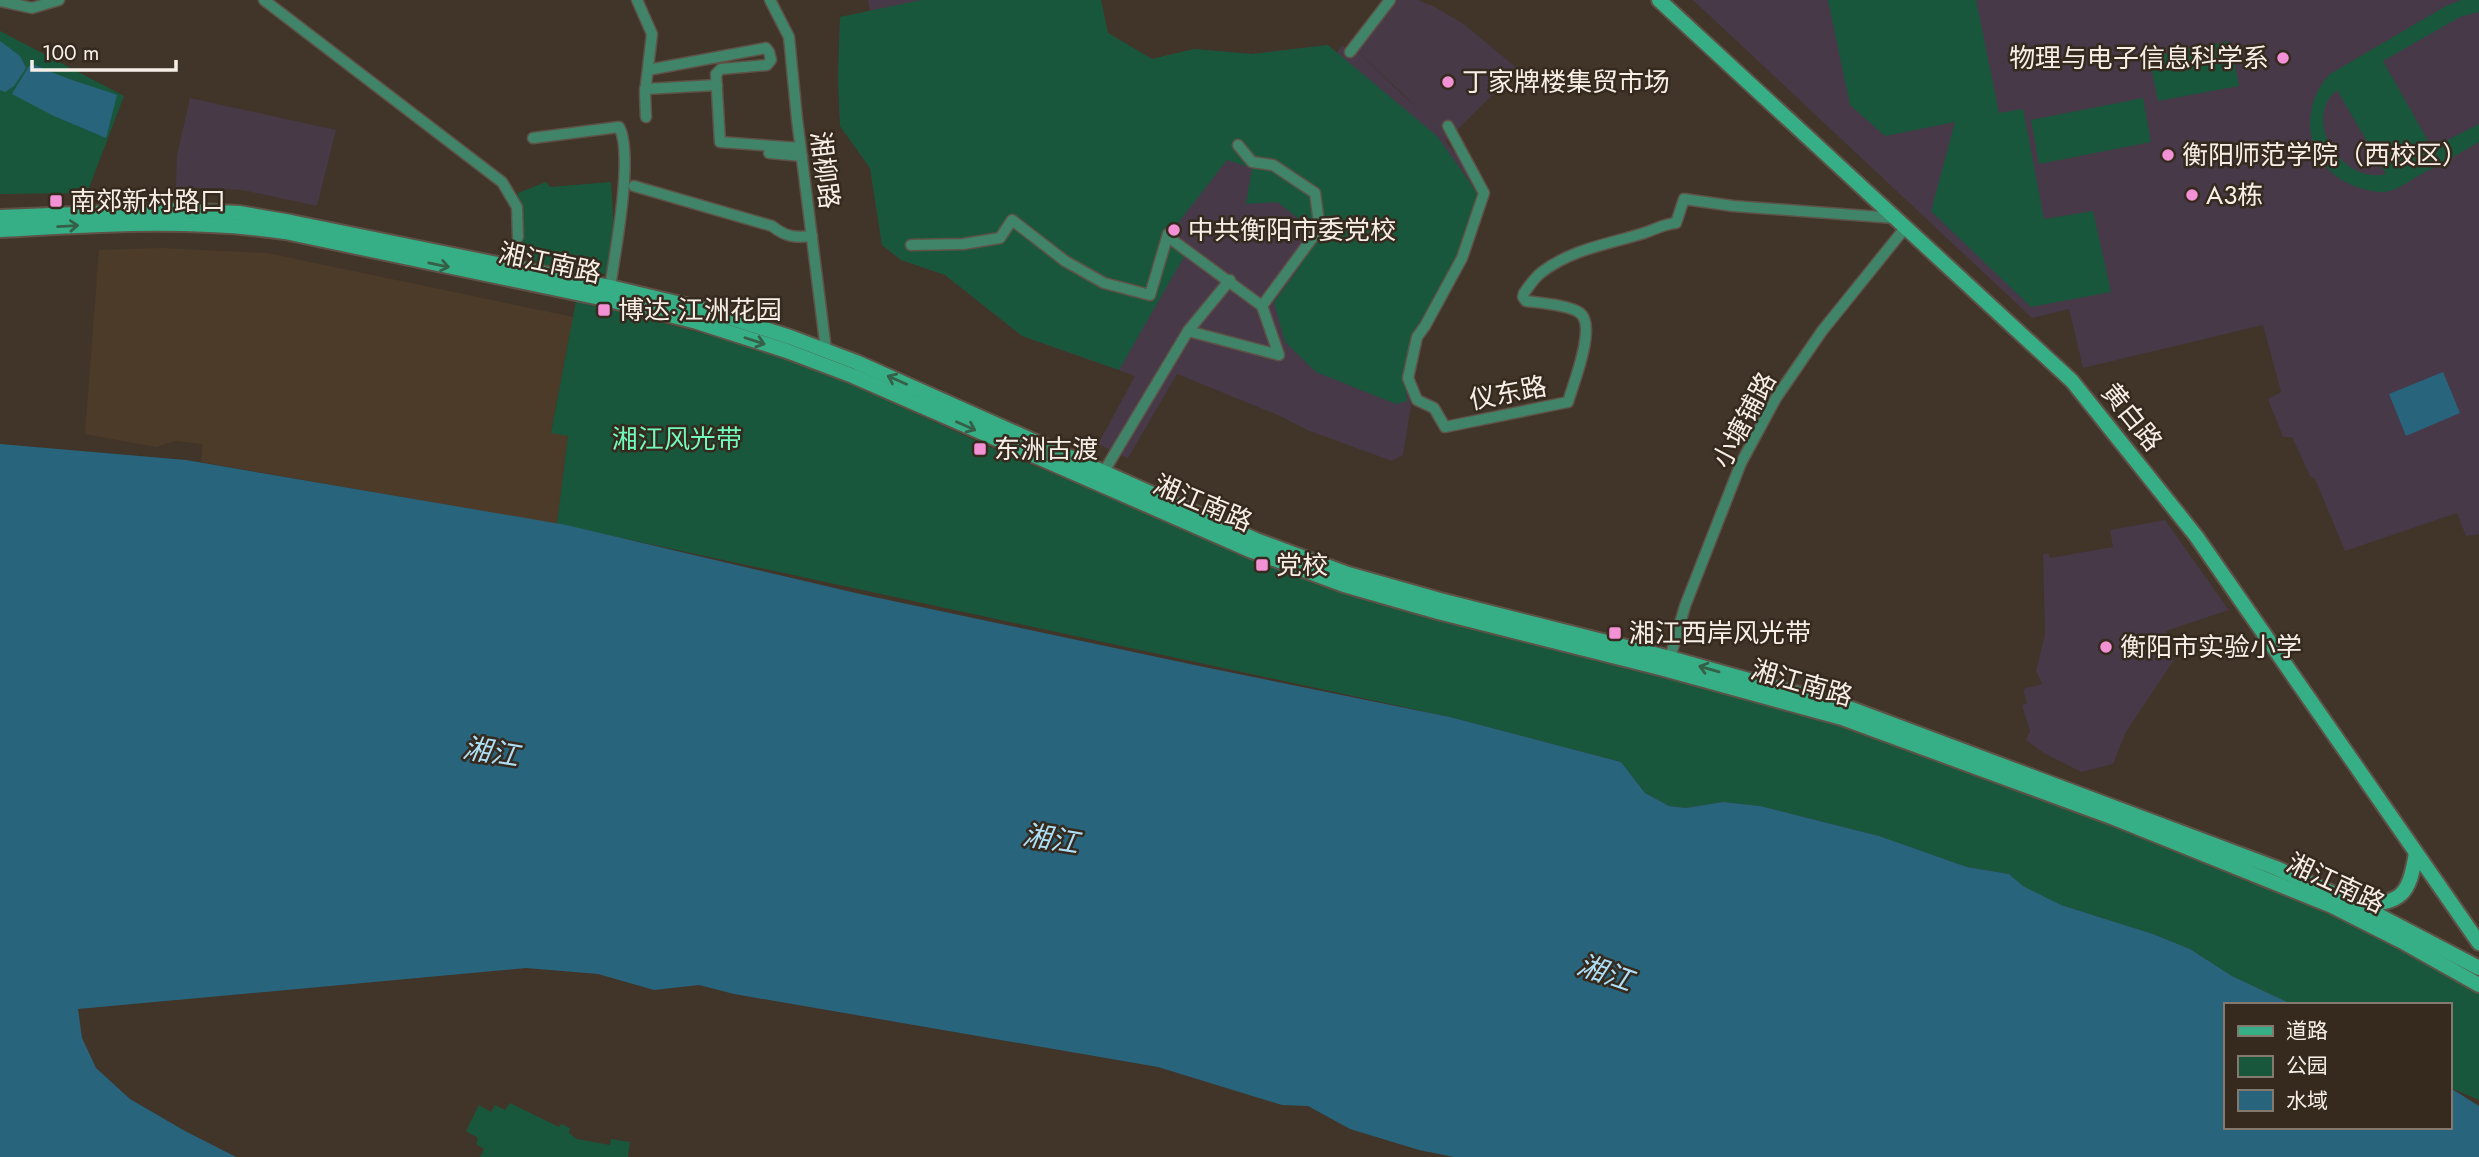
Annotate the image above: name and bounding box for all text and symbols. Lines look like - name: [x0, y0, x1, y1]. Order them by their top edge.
- scale bar: [32, 28, 175, 72]
- text: 100 m: [42, 38, 99, 68]
- place label: 物理与电子信息科学系: [2009, 39, 2269, 77]
- marker: 物理与电子信息科学系: [2275, 50, 2291, 66]
- place label: 丁家牌楼集贸市场: [1462, 63, 1670, 101]
- marker: 丁家牌楼集贸市场: [1440, 74, 1456, 90]
- street label: 湘柳路: [801, 129, 849, 211]
- place label: 衡阳师范学院（西校区）: [2182, 136, 2468, 174]
- marker: 衡阳师范学院（西校区）: [2160, 147, 2176, 163]
- place label: A3栋: [2206, 176, 2263, 214]
- place label: 南郊新村路口: [70, 182, 226, 220]
- marker: A3栋: [2184, 187, 2200, 203]
- marker: 南郊新村路口: [48, 193, 64, 209]
- place label: 中共衡阳市委党校: [1188, 211, 1396, 249]
- one-way arrow: [56, 220, 79, 233]
- marker: 中共衡阳市委党校: [1166, 222, 1182, 238]
- street label: 湘江南路: [495, 234, 605, 292]
- one-way arrow: [427, 258, 450, 272]
- place label: 博达·江洲花园: [618, 291, 782, 329]
- marker: 博达·江洲花园: [596, 302, 612, 318]
- one-way arrow: [744, 335, 766, 348]
- street label: 小塘铺路: [1703, 365, 1785, 475]
- street label: 仪东路: [1466, 367, 1550, 419]
- one-way arrow: [886, 373, 908, 386]
- street label: 黄白路: [2093, 375, 2171, 459]
- park label: 湘江风光带: [612, 420, 742, 458]
- one-way arrow: [954, 420, 976, 433]
- place label: 东洲古渡: [994, 430, 1098, 468]
- marker: 东洲古渡: [972, 441, 988, 457]
- street label: 湘江南路: [1148, 465, 1258, 541]
- place label: 党校: [1276, 546, 1328, 584]
- marker: 党校: [1254, 557, 1270, 573]
- place label: 湘江西岸风光带: [1629, 614, 1811, 652]
- marker: 湘江西岸风光带: [1607, 625, 1623, 641]
- place label: 衡阳市实验小学: [2120, 628, 2302, 666]
- marker: 衡阳市实验小学: [2098, 639, 2114, 655]
- street label: 湘江南路: [1747, 650, 1857, 716]
- one-way arrow: [1698, 661, 1720, 674]
- water label: 湘江: [460, 727, 525, 777]
- water label: 湘江: [1020, 814, 1085, 864]
- street label: 湘江南路: [2281, 844, 2391, 922]
- water label: 湘江: [1572, 944, 1641, 1002]
- legend: [2224, 1003, 2451, 1129]
- text: 道路: [2286, 1016, 2328, 1046]
- text: 公园: [2286, 1051, 2328, 1081]
- text: 水域: [2286, 1086, 2328, 1116]

